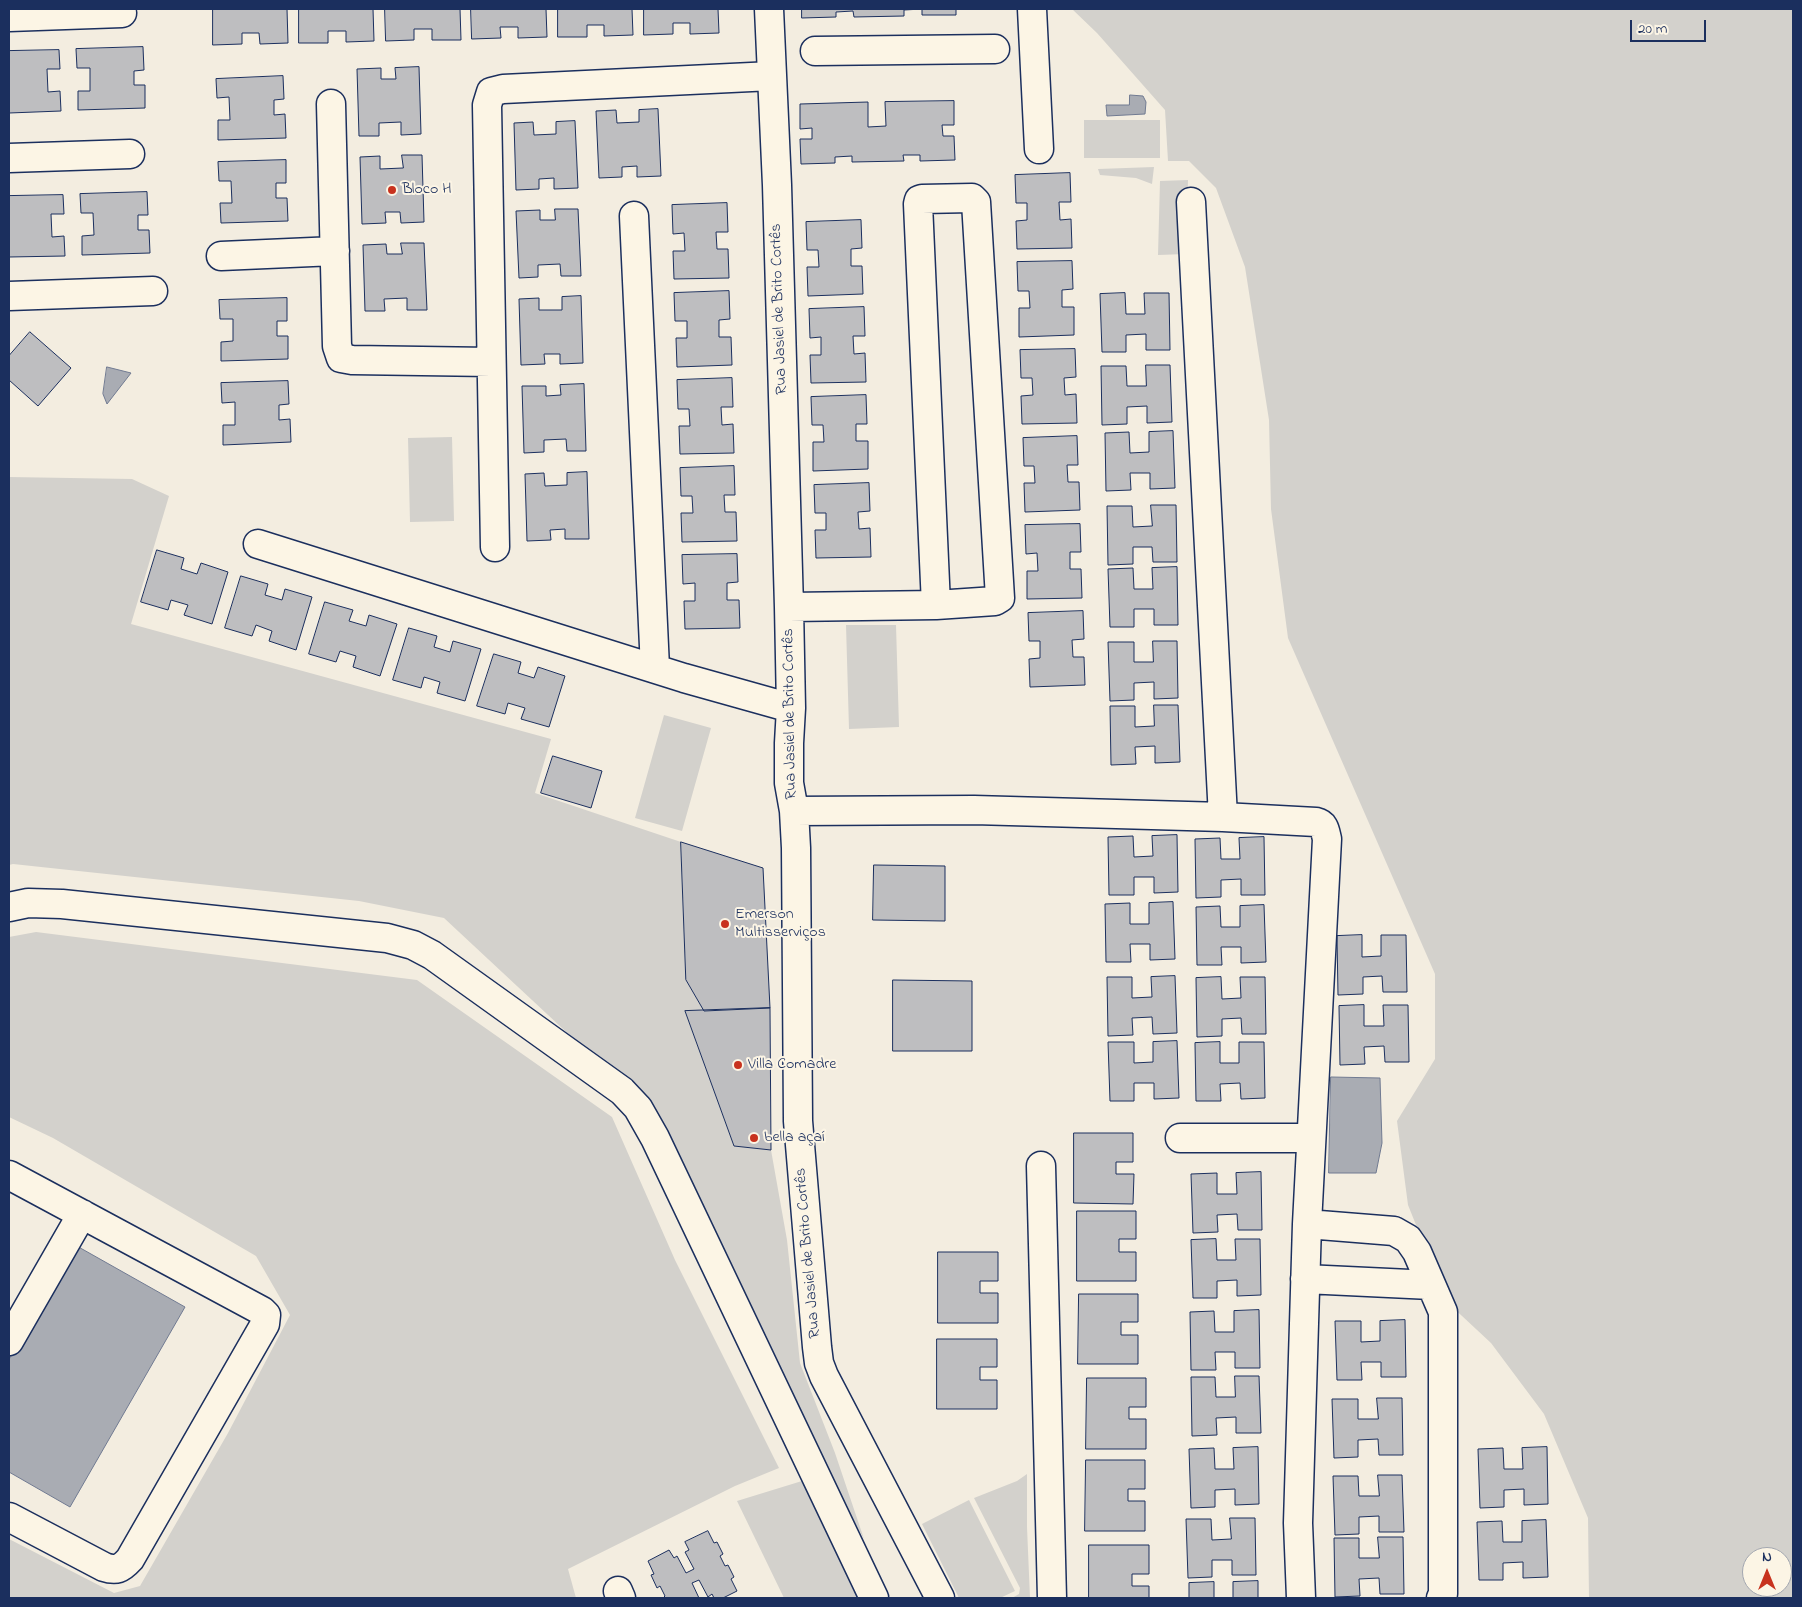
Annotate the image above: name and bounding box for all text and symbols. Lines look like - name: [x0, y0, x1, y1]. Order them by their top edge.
- scale bar: [1632, 10, 1708, 42]
- text: 20 m: [1638, 18, 1667, 40]
- place label: Bloco H: [402, 180, 452, 200]
- marker: Bloco H: [386, 184, 398, 196]
- street label: Rua Jasiel de Brito Cortês: [767, 223, 793, 395]
- street label: Rua Jasiel de Brito Cortês: [780, 628, 802, 800]
- place label: Emerson Multisserviços: [735, 905, 826, 943]
- marker: Emerson Multisserviços: [719, 918, 731, 930]
- place label: Villa Comadre: [748, 1055, 836, 1075]
- marker: Villa Comadre: [732, 1059, 744, 1071]
- place label: bella açaí: [764, 1128, 825, 1148]
- marker: bella açaí: [748, 1132, 760, 1144]
- street label: Rua Jasiel de Brito Cortês: [792, 1167, 826, 1339]
- north arrow: [1742, 1547, 1792, 1597]
- text: N: [1762, 1547, 1772, 1568]

